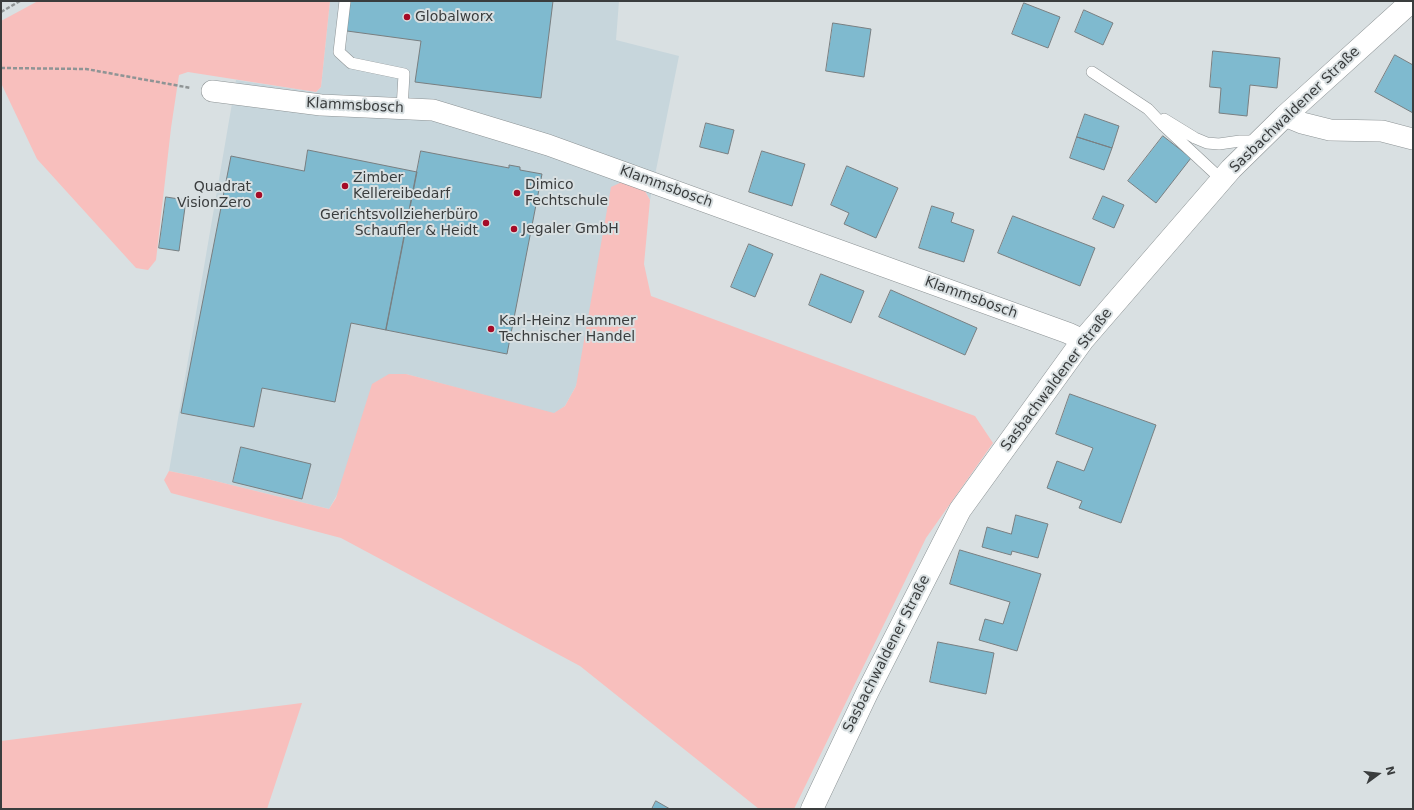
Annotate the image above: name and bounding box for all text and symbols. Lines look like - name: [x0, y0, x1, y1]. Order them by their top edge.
- place label: Globalworx: [415, 9, 493, 25]
- marker: Globalworx: [402, 12, 412, 22]
- street label: Sasbachwaldener Straße: [1227, 44, 1363, 176]
- street label: Klammsbosch: [306, 95, 404, 117]
- street label: Klammsbosch: [617, 162, 715, 212]
- place label: Zimber Kellereibedarf: [353, 170, 450, 202]
- place label: Dimico Fechtschule: [525, 177, 608, 210]
- place label: Quadrat VisionZero: [177, 179, 251, 212]
- marker: Zimber Kellereibedarf: [340, 181, 350, 191]
- marker: Dimico Fechtschule: [512, 188, 522, 198]
- marker: Quadrat VisionZero: [254, 190, 264, 200]
- place label: Gerichtsvollzieherbüro Schaufler & Heidt: [320, 207, 478, 240]
- marker: Gerichtsvollzieherbüro Schaufler & Heidt: [481, 218, 491, 228]
- place label: Jegaler GmbH: [522, 221, 619, 237]
- marker: Jegaler GmbH: [509, 224, 519, 234]
- street label: Klammsbosch: [922, 273, 1020, 323]
- street label: Sasbachwaldener Straße: [998, 305, 1116, 455]
- place label: Karl-Heinz Hammer Technischer Handel: [499, 313, 636, 346]
- marker: Karl-Heinz Hammer Technischer Handel: [486, 324, 496, 334]
- street label: Sasbachwaldener Straße: [840, 573, 934, 735]
- north arrow: [1358, 754, 1398, 794]
- text: N: [1383, 765, 1398, 777]

